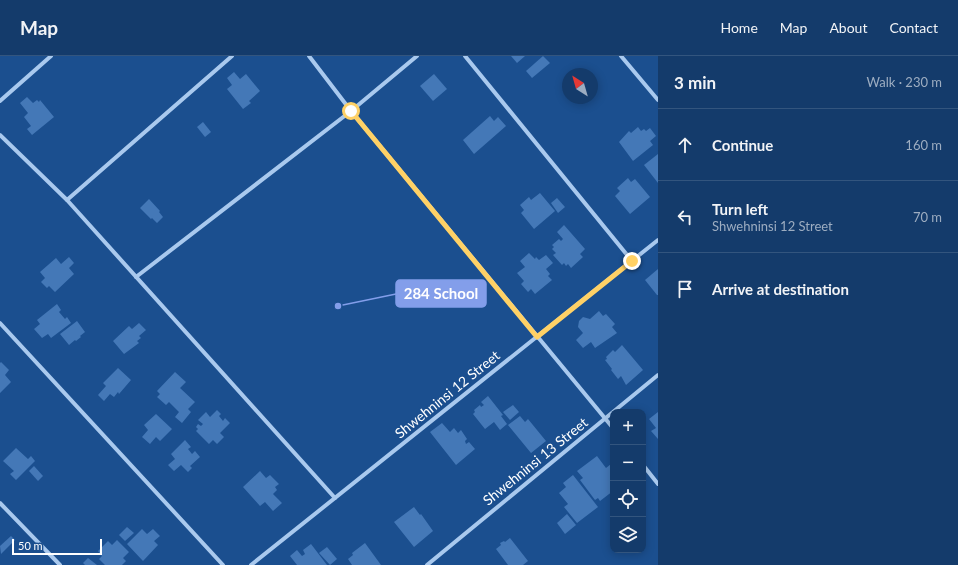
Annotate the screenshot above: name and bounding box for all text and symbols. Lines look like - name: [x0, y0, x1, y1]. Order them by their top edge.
- text: Map: [20, 16, 58, 39]
- text: Home: [720, 19, 758, 36]
- text: Map: [780, 19, 807, 36]
- text: About: [829, 19, 867, 36]
- text: Contact: [889, 19, 938, 36]
- north arrow: [562, 68, 598, 104]
- text: 3 min: [674, 72, 716, 93]
- text: Walk · 230 m: [866, 74, 942, 90]
- route start: [342, 102, 360, 120]
- icon: ahead: [674, 134, 696, 156]
- text: Continue: [712, 136, 773, 154]
- text: 160 m: [905, 137, 942, 153]
- text: Turn left: [712, 200, 768, 218]
- icon: left: [674, 206, 696, 228]
- text: 70 m: [913, 209, 942, 225]
- text: Shwehninsi 12 Street: [712, 218, 833, 234]
- route end: [623, 252, 641, 270]
- icon: arrive: [674, 278, 696, 300]
- callout: 284 School: [396, 280, 486, 307]
- text: Arrive at destination: [712, 280, 849, 298]
- text: 284 School: [404, 284, 478, 302]
- street label: Shwehninsi 12 Street: [391, 346, 503, 442]
- map controls: [610, 409, 646, 553]
- button: +: [610, 409, 646, 445]
- street label: Shwehninsi 13 Street: [479, 413, 591, 509]
- button: −: [610, 445, 646, 481]
- button: locate: [610, 481, 646, 517]
- button: layers: [610, 517, 646, 553]
- scale bar: [12, 537, 102, 556]
- text: 50 m: [18, 539, 43, 552]

